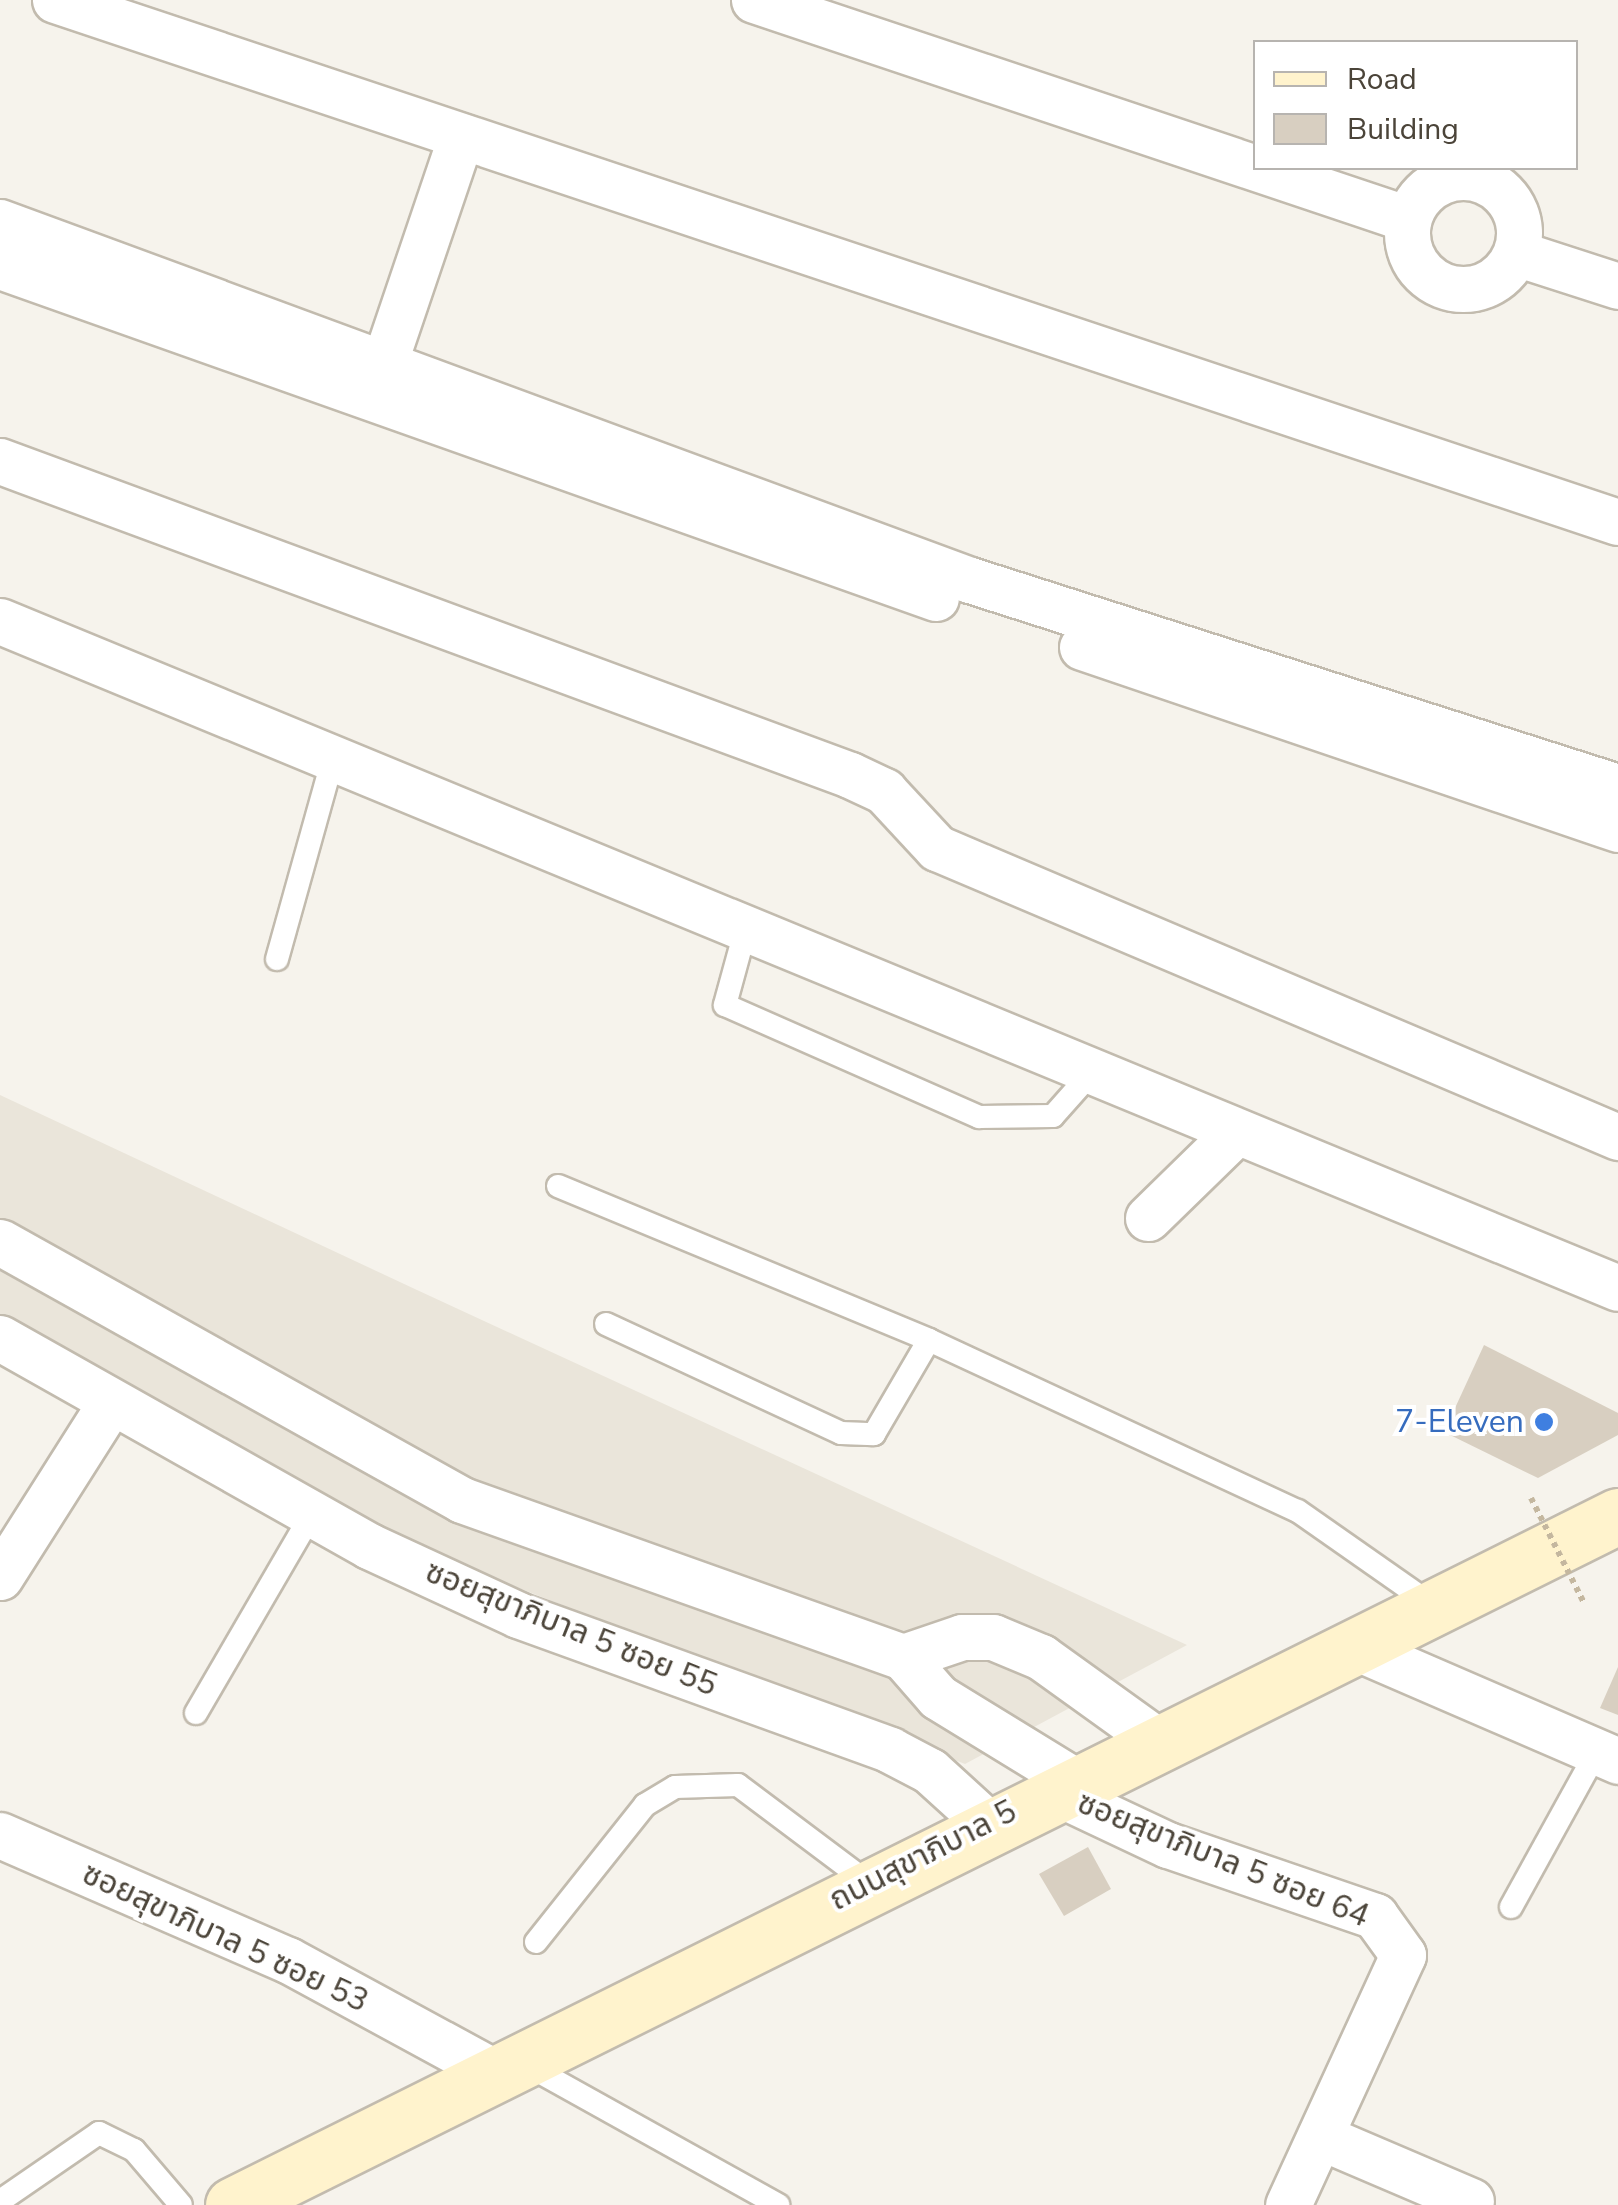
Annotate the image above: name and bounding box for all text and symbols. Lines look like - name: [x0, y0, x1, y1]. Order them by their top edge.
- legend: [1253, 40, 1578, 170]
- text: Road: [1347, 59, 1417, 100]
- text: Building: [1347, 109, 1459, 150]
- place label: 7-Eleven: [1395, 1403, 1524, 1441]
- marker: 7-Eleven: [1533, 1411, 1555, 1433]
- street label: ซอยสุขาภิบาล 5 ซอย 55: [419, 1553, 723, 1705]
- street label: ซอยสุขาภิบาล 5 ซอย 64: [1071, 1784, 1375, 1936]
- street label: ถนนสุขาภิบาล 5: [823, 1792, 1023, 1920]
- street label: ซอยสุขาภิบาล 5 ซอย 53: [76, 1855, 374, 2021]

